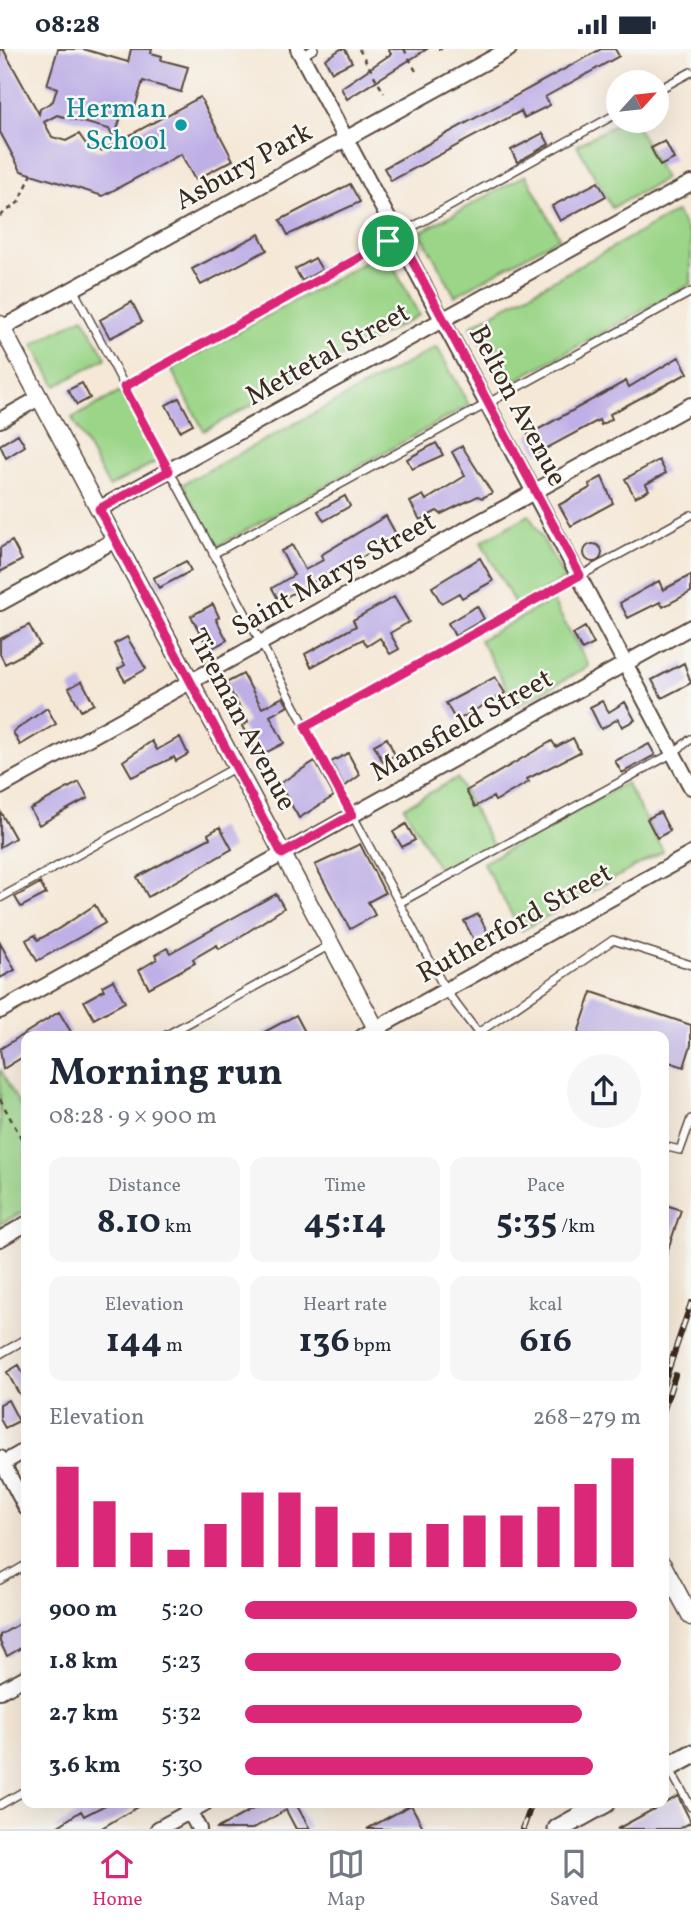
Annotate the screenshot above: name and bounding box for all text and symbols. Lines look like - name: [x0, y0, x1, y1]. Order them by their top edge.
- text: 08:28: [35, 7, 100, 43]
- north arrow: [606, 70, 668, 133]
- map controls: [606, 70, 669, 133]
- place label: Herman School: [65, 90, 167, 161]
- street label: Asbury Park: [168, 113, 320, 221]
- marker: Herman School: [173, 117, 189, 133]
- pin: [358, 211, 418, 271]
- icon: arrive: [369, 222, 407, 260]
- street label: Mettetal Street: [239, 294, 417, 416]
- street label: Belton Avenue: [458, 319, 576, 493]
- street label: Saint Marys Street: [225, 503, 443, 647]
- street label: Tireman Avenue: [177, 622, 305, 818]
- street label: Mansfield Street: [364, 660, 560, 792]
- street label: Rutherford Street: [410, 854, 620, 994]
- text: Morning run: [49, 1048, 283, 1101]
- button: share: [567, 1054, 641, 1128]
- text: 08:28 · 9 × 900 m: [49, 1101, 217, 1133]
- text: Distance: [108, 1173, 181, 1199]
- text: Time: [324, 1173, 366, 1199]
- text: Pace: [527, 1173, 565, 1199]
- text: 8.10: [97, 1199, 161, 1247]
- text: 45:14: [304, 1199, 386, 1247]
- text: 5:35: [496, 1199, 557, 1247]
- text: km: [161, 1214, 192, 1240]
- text: /km: [557, 1214, 595, 1240]
- text: Elevation: [105, 1292, 184, 1318]
- text: Heart rate: [303, 1292, 387, 1318]
- text: kcal: [529, 1292, 563, 1318]
- text: 144: [106, 1318, 162, 1366]
- text: 136: [298, 1318, 350, 1366]
- text: 616: [519, 1318, 572, 1366]
- text: m: [162, 1333, 183, 1359]
- text: bpm: [350, 1333, 392, 1359]
- text: Elevation: [49, 1402, 145, 1434]
- text: 268–279 m: [533, 1402, 641, 1434]
- text: 900 m: [49, 1594, 117, 1626]
- text: 5:20: [161, 1594, 203, 1626]
- text: 1.8 km: [49, 1646, 118, 1678]
- text: 5:23: [161, 1646, 201, 1678]
- text: 2.7 km: [49, 1698, 119, 1730]
- text: 5:32: [161, 1698, 202, 1730]
- text: 3.6 km: [49, 1750, 121, 1782]
- text: 5:30: [161, 1750, 203, 1782]
- tab: Home: [92, 1845, 143, 1913]
- tab: Map: [327, 1845, 365, 1913]
- tab: Saved: [550, 1845, 599, 1913]

